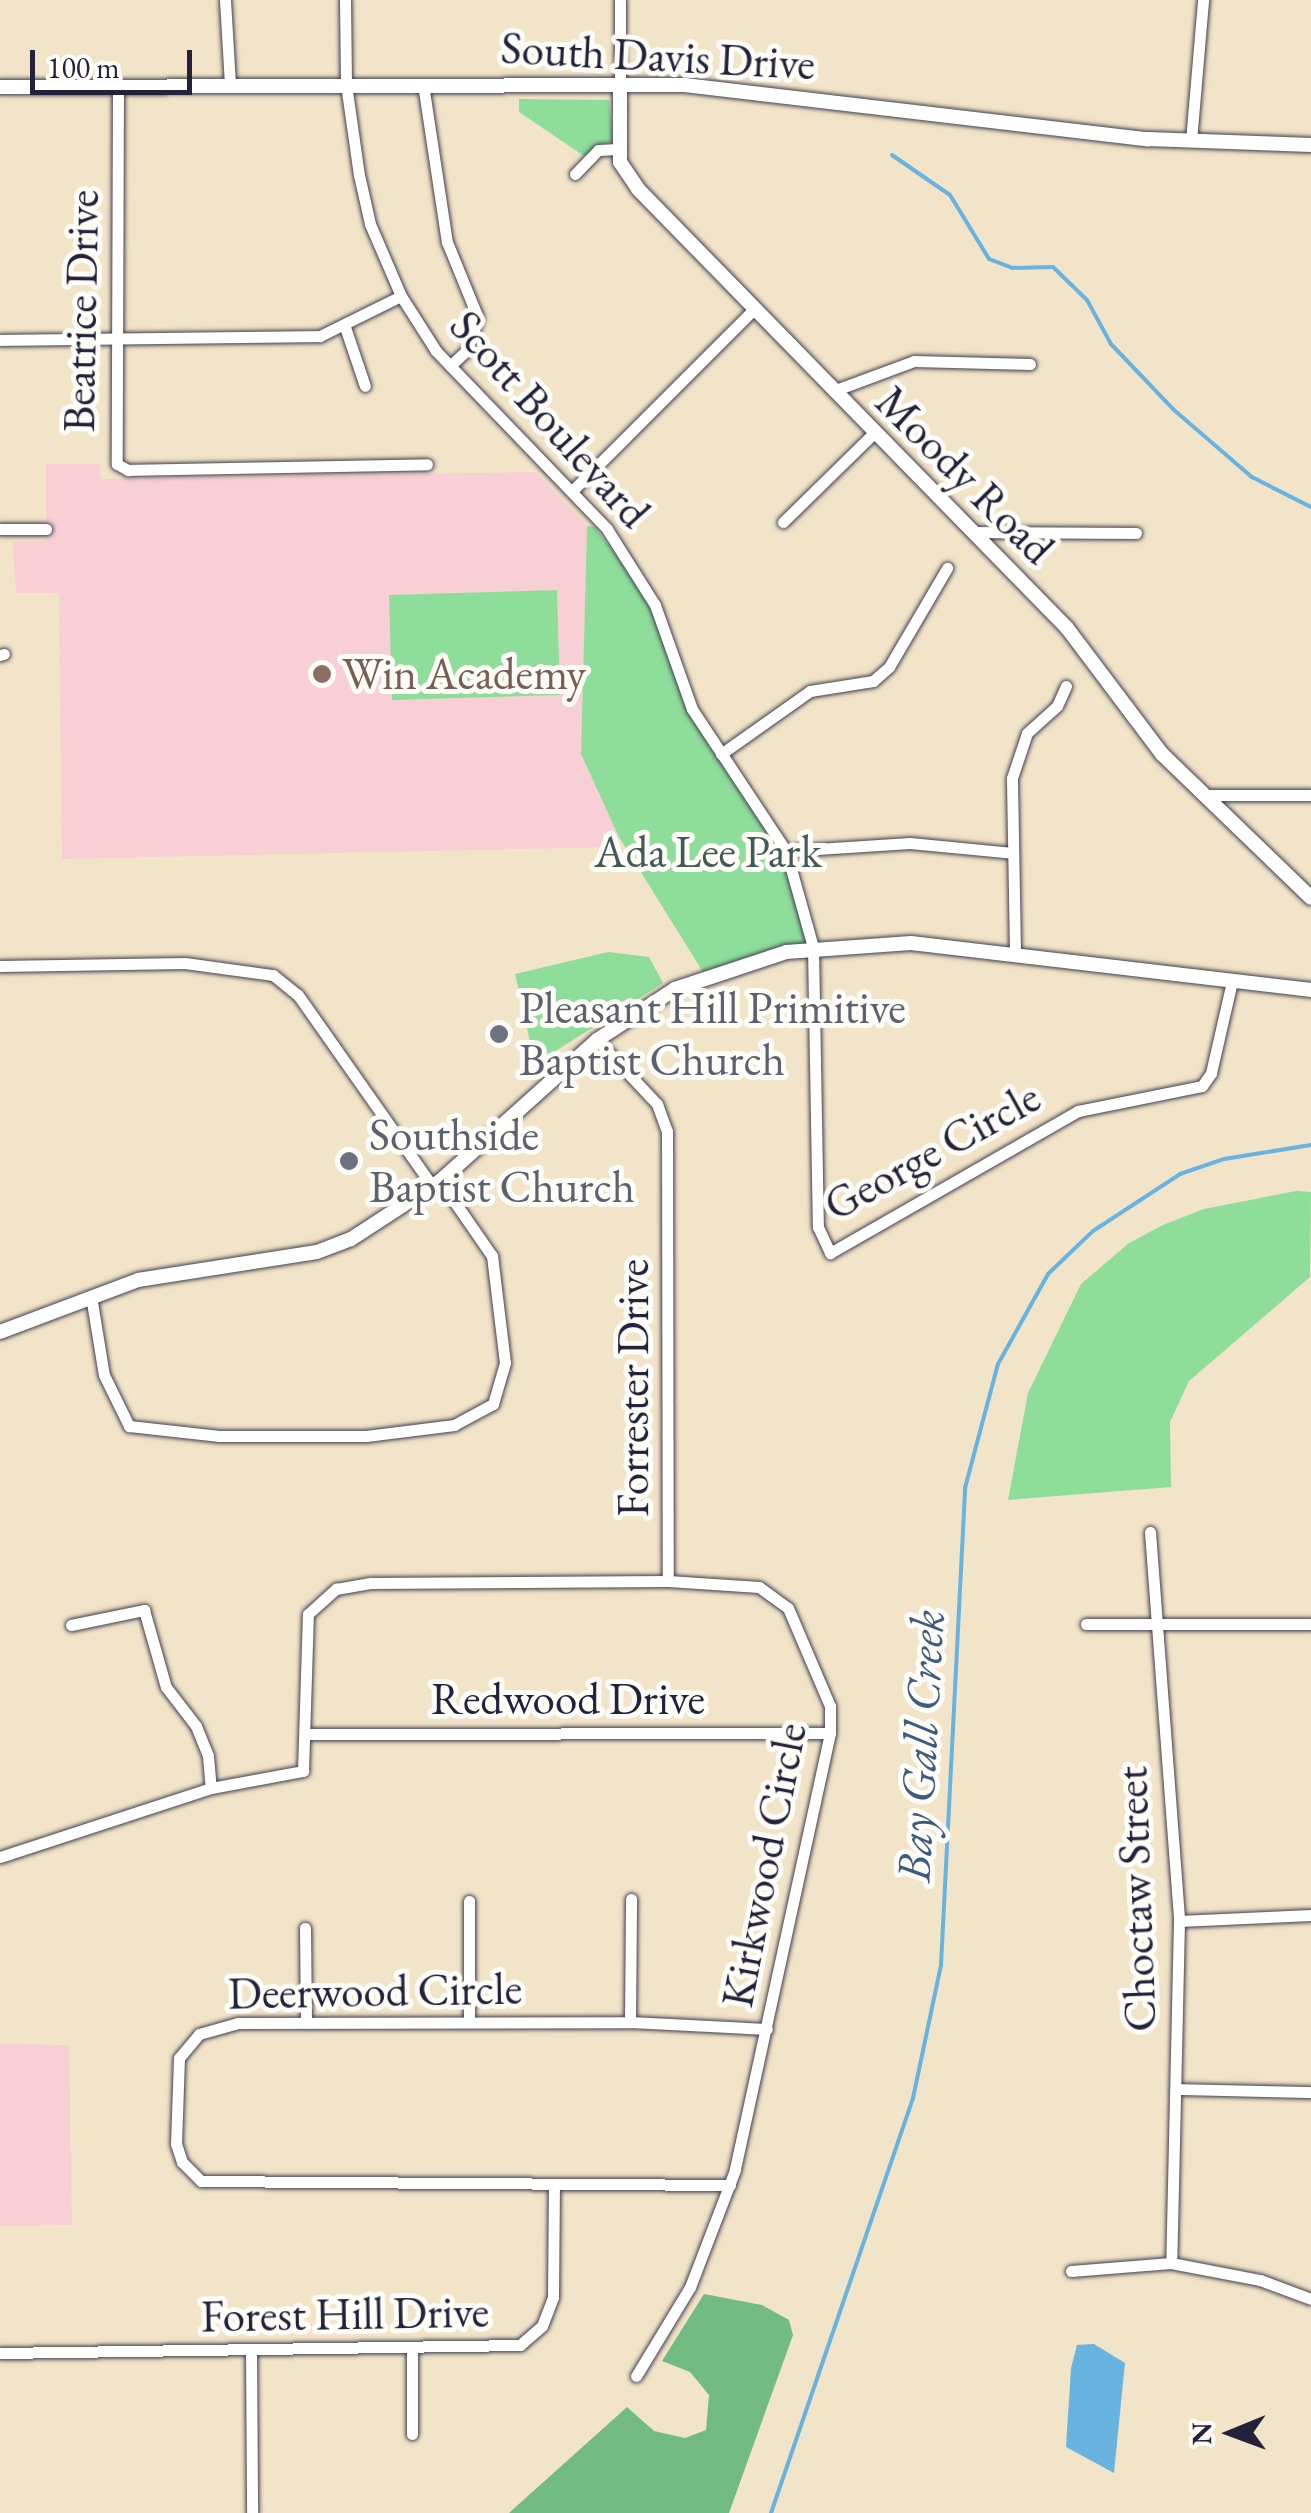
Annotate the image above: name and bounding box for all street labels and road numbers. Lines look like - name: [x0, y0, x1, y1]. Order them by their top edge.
- street label: South Davis Drive: [500, 21, 816, 91]
- street label: Beatrice Drive: [52, 189, 110, 433]
- street label: Scott Boulevard: [438, 299, 662, 539]
- street label: Moody Road: [865, 375, 1065, 575]
- street label: George Circle: [815, 1070, 1049, 1232]
- street label: Forrester Drive: [606, 1259, 660, 1517]
- street label: Redwood Drive: [431, 1672, 705, 1726]
- street label: Kirkwood Circle: [710, 1718, 818, 2012]
- street label: Choctaw Street: [1104, 1765, 1168, 2033]
- street label: Deerwood Circle: [227, 1961, 523, 2021]
- street label: Forest Hill Drive: [200, 2284, 490, 2344]

